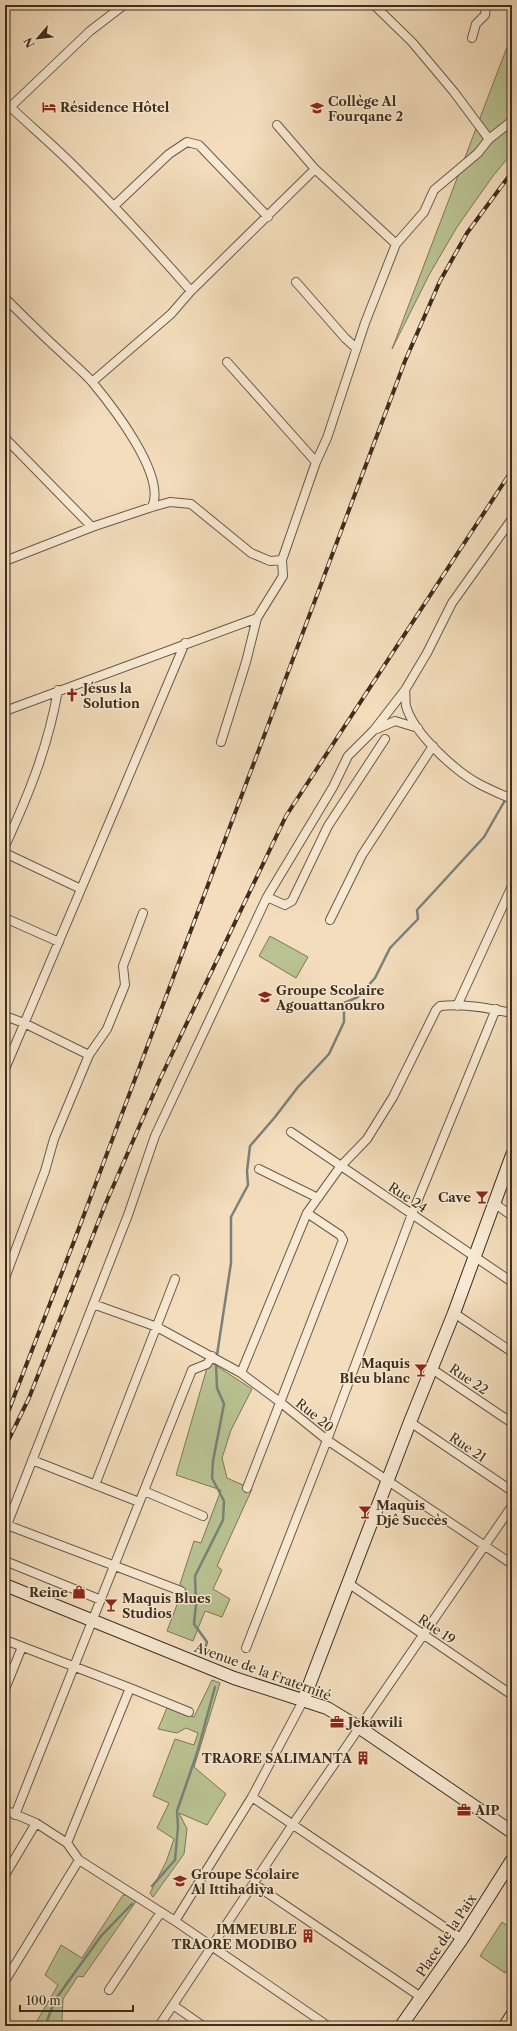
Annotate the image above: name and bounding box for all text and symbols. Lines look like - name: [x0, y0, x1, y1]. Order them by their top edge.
- north arrow: [18, 18, 58, 58]
- text: N: [21, 35, 38, 50]
- place label: Collège Al Fourqane 2: [328, 93, 403, 124]
- hotel icon: Résidence Hôtel: [41, 99, 57, 115]
- place label: Résidence Hôtel: [60, 99, 170, 115]
- school or university icon: Collège Al Fourqane 2: [309, 100, 325, 116]
- place label: Jésus la Solution: [81, 680, 140, 711]
- church icon: Jésus la Solution: [64, 687, 80, 703]
- place label: Groupe Scolaire Agouattanoukro: [275, 982, 385, 1013]
- school or university icon: Groupe Scolaire Agouattanoukro: [257, 989, 273, 1005]
- street label: Rue 24: [386, 1179, 430, 1215]
- place label: Cave: [438, 1189, 471, 1205]
- bar icon: Cave: [474, 1189, 490, 1205]
- place label: Maquis Bleu blanc: [340, 1355, 410, 1386]
- street label: Rue 22: [447, 1360, 491, 1398]
- bar icon: Maquis Bleu blanc: [413, 1362, 429, 1378]
- street label: Rue 20: [293, 1395, 337, 1435]
- street label: Rue 21: [446, 1429, 490, 1465]
- place label: Maquis Djê Succès: [376, 1497, 448, 1528]
- bar icon: Maquis Djê Succès: [357, 1504, 373, 1520]
- place label: Reine: [29, 1584, 68, 1600]
- shop icon: Reine: [71, 1584, 87, 1600]
- place label: Maquis Blues Studios: [122, 1590, 211, 1621]
- bar icon: Maquis Blues Studios: [103, 1597, 119, 1613]
- street label: Rue 19: [415, 1611, 459, 1647]
- street label: Avenue de la Fraternité: [191, 1638, 334, 1703]
- office icon: Jekawili: [329, 1714, 345, 1730]
- place label: Jekawili: [346, 1714, 403, 1730]
- place label: TRAORE SALIMANTA: [202, 1750, 353, 1766]
- building icon: TRAORE SALIMANTA: [355, 1750, 371, 1766]
- office icon: AIP: [456, 1802, 472, 1818]
- place label: AIP: [474, 1802, 500, 1818]
- place label: Groupe Scolaire Al Ittihadiya: [190, 1866, 300, 1897]
- school or university icon: Groupe Scolaire Al Ittihadiya: [172, 1873, 188, 1889]
- street label: Place de la Paix: [412, 1890, 480, 1979]
- place label: IMMEUBLE TRAORE MODIBO: [172, 1921, 297, 1952]
- building icon: IMMEUBLE TRAORE MODIBO: [300, 1928, 316, 1944]
- scale bar: [20, 1987, 133, 2013]
- text: 100 m: [26, 1993, 61, 2008]

